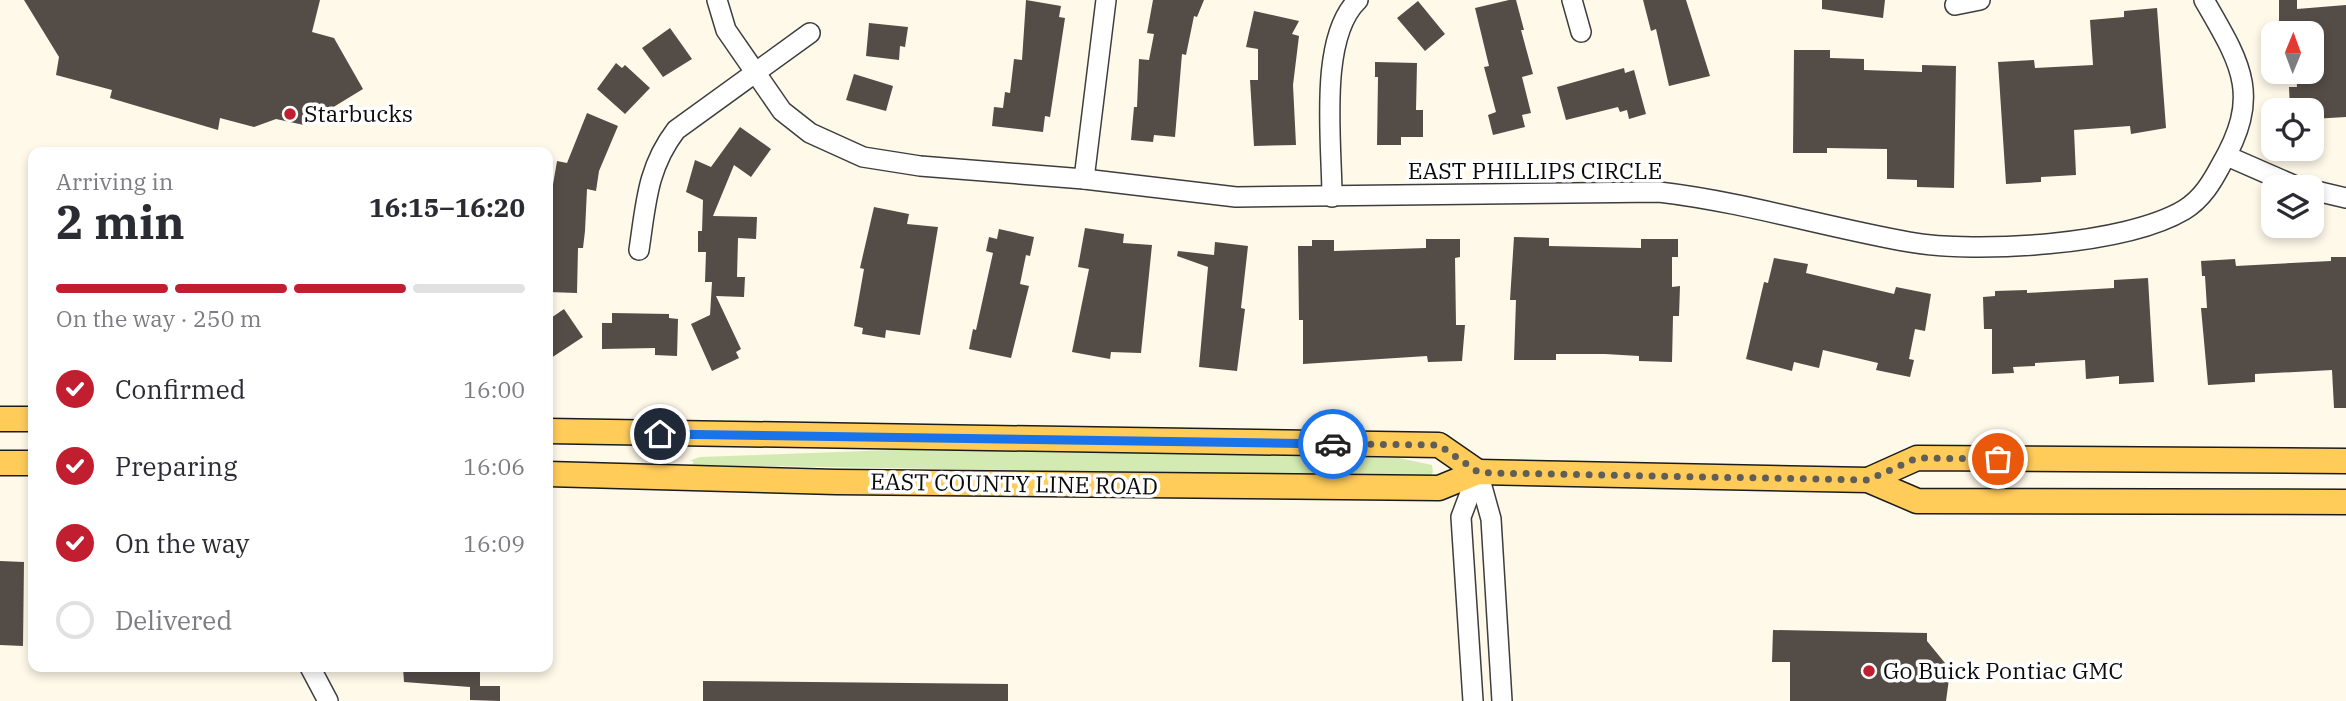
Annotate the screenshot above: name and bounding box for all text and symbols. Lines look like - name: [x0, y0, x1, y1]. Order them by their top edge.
- north arrow: [2261, 21, 2324, 84]
- map controls: [2261, 21, 2324, 238]
- place label: Starbucks: [304, 98, 413, 128]
- button: locate: [2261, 98, 2324, 161]
- marker: Starbucks: [282, 106, 298, 122]
- street label: EAST PHILLIPS CIRCLE: [1408, 155, 1662, 185]
- text: Arriving in: [56, 166, 173, 196]
- button: layers: [2261, 175, 2324, 238]
- text: 16:15–16:20: [369, 190, 525, 224]
- text: 2 min: [56, 192, 185, 252]
- text: On the way · 250 m: [56, 303, 262, 333]
- icon: check: [56, 370, 94, 408]
- text: Confirmed: [115, 372, 246, 406]
- text: 16:00: [463, 374, 525, 404]
- pin: [630, 404, 690, 464]
- courier: [1298, 409, 1368, 479]
- icon: home: [641, 415, 679, 453]
- icon: car: [1314, 425, 1352, 463]
- pin: [1968, 429, 2028, 489]
- icon: bag: [1979, 440, 2017, 478]
- icon: check: [56, 447, 94, 485]
- text: Preparing: [115, 449, 237, 483]
- text: 16:06: [463, 451, 525, 481]
- street label: EAST COUNTY LINE ROAD: [870, 465, 1158, 501]
- icon: check: [56, 524, 94, 562]
- text: On the way: [115, 526, 249, 560]
- text: 16:09: [463, 528, 525, 558]
- text: Delivered: [115, 603, 232, 637]
- place label: Go Buick Pontiac GMC: [1883, 655, 2123, 685]
- marker: Go Buick Pontiac GMC: [1861, 663, 1877, 679]

